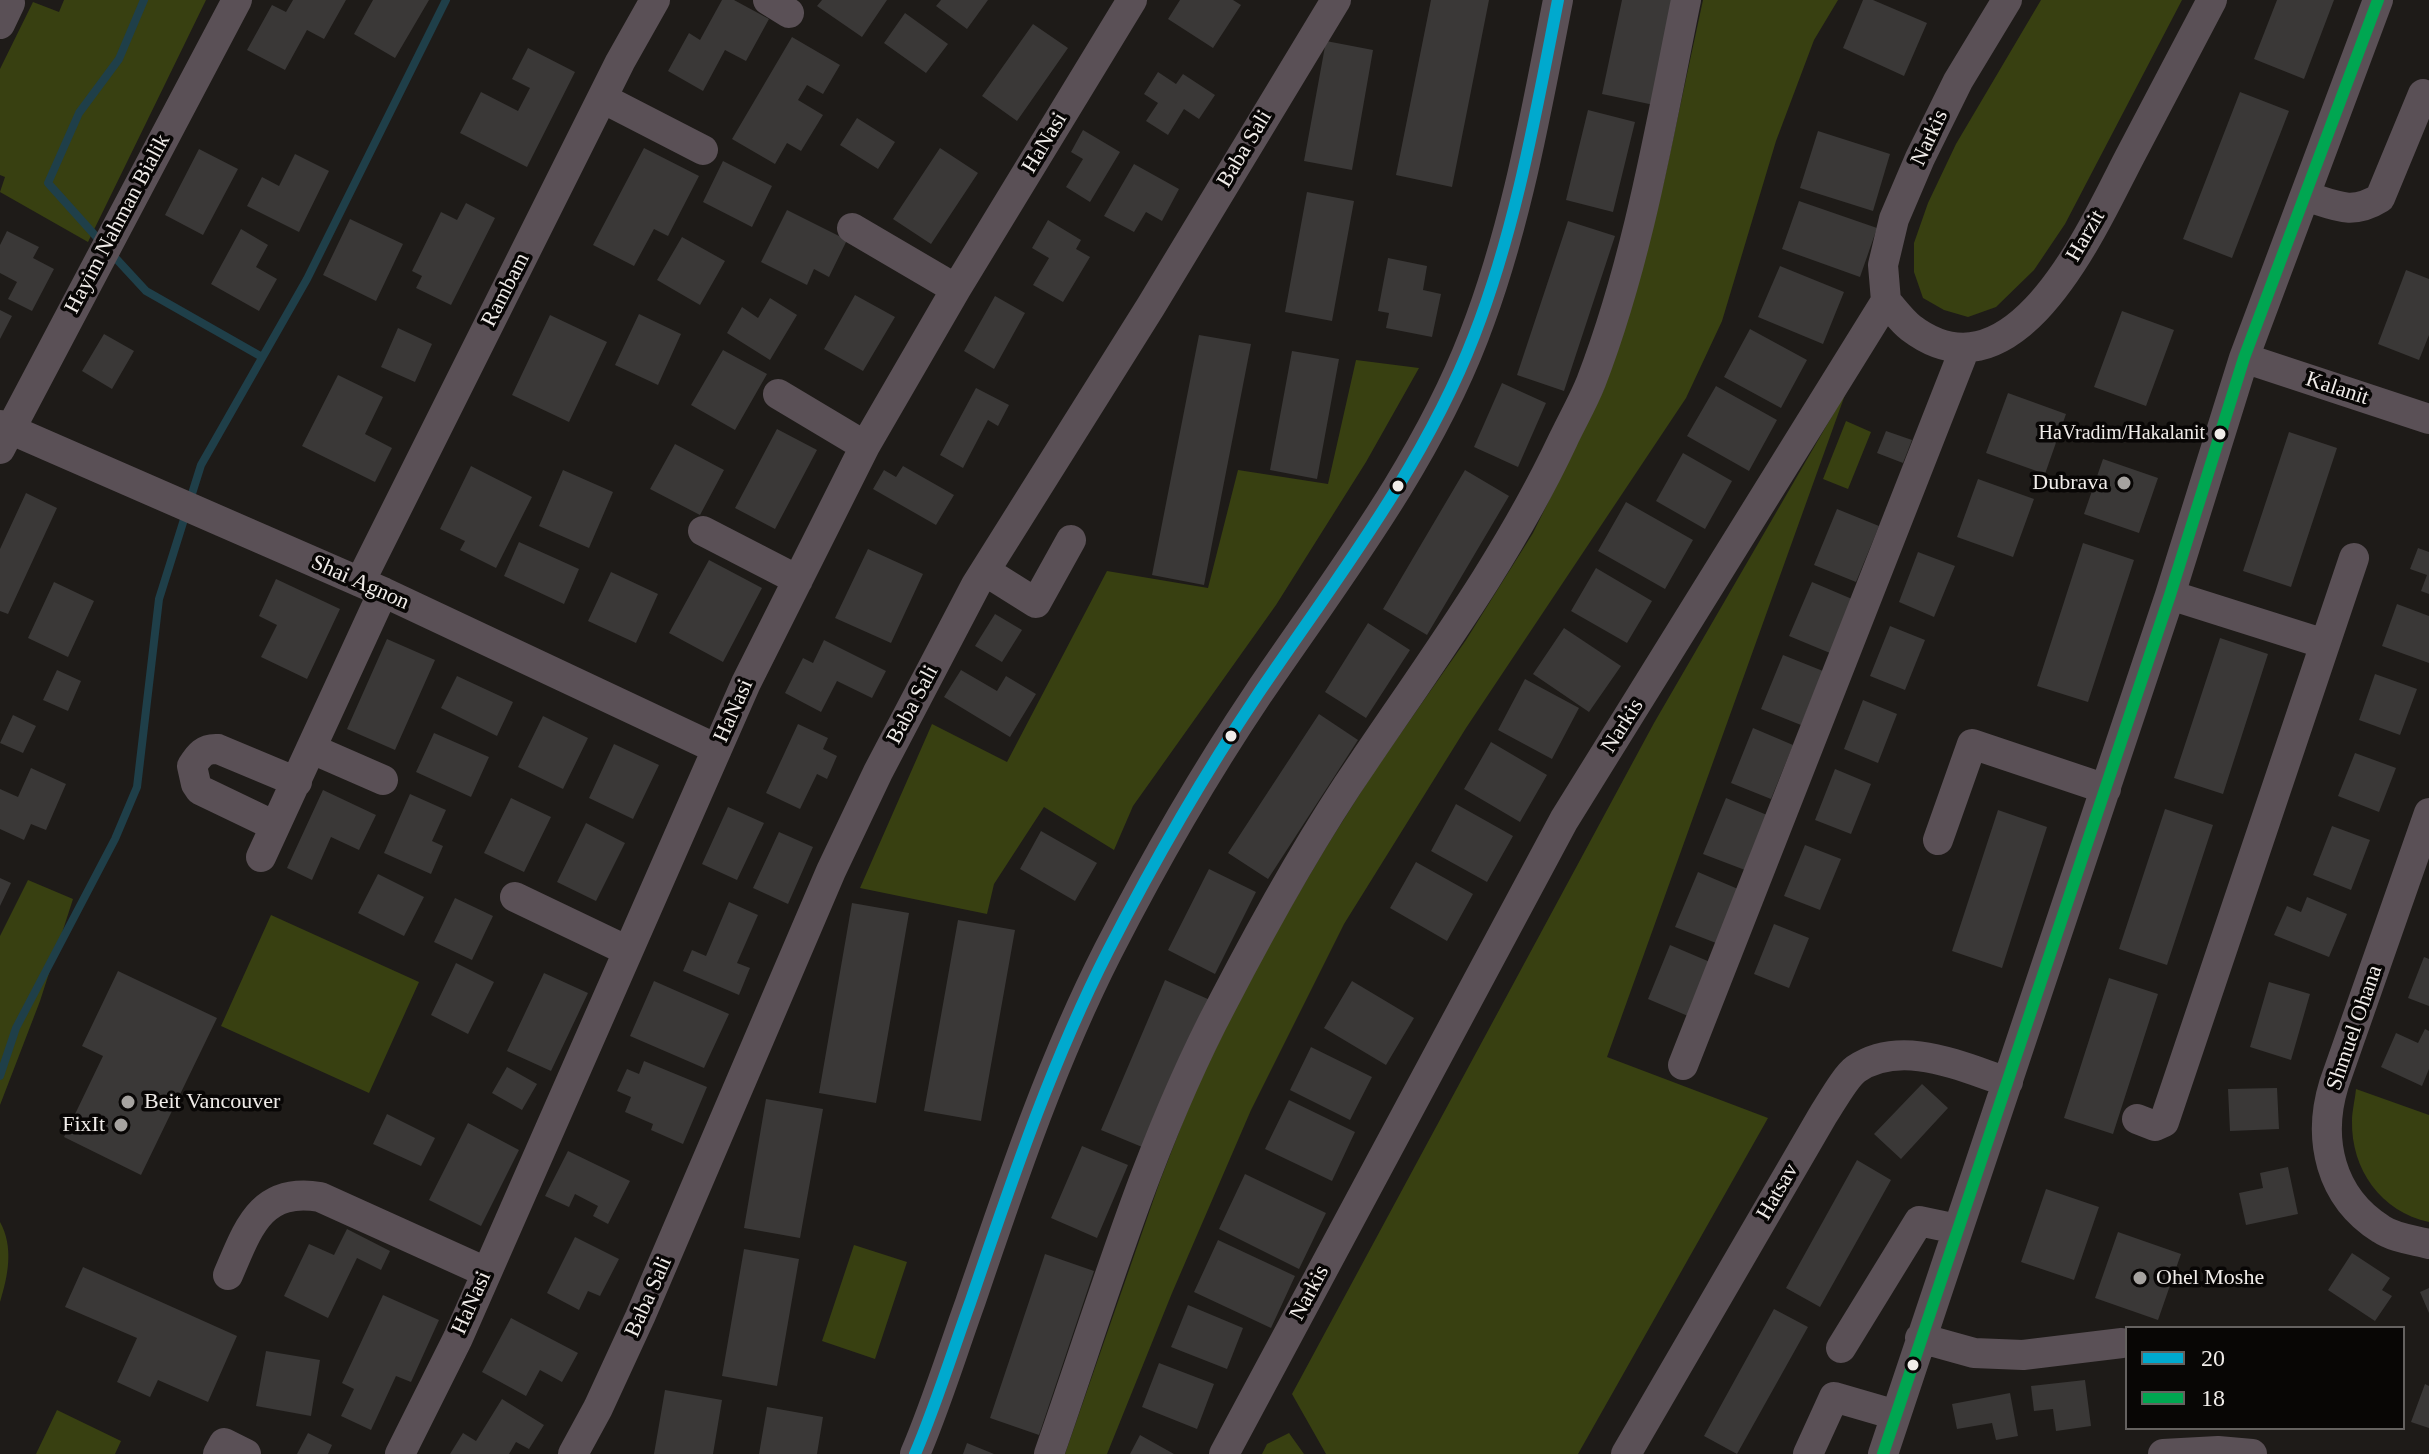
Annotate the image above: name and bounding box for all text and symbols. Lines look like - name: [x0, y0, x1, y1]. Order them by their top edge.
- street label: Baba Sali: [1210, 102, 1280, 196]
- street label: Narkis: [1904, 103, 1956, 173]
- street label: HaNasi: [1015, 105, 1075, 181]
- street label: Hayim Nahman Bialik: [55, 121, 181, 327]
- street label: Harzit: [2059, 203, 2113, 269]
- street label: Rambam: [474, 243, 538, 337]
- street label: Kalanit: [2299, 366, 2375, 412]
- place label: HaVradim/Hakalanit: [2018, 422, 2205, 446]
- marker: HaVradim/Hakalanit: [2212, 426, 2228, 442]
- place label: Dubrava: [2022, 470, 2108, 496]
- marker: Dubrava: [2115, 474, 2133, 492]
- unlabelled marker: [1390, 478, 1406, 494]
- street label: Shai Agnon: [301, 547, 419, 619]
- street label: Baba Sali: [880, 658, 946, 752]
- street label: HaNasi: [707, 672, 761, 750]
- street label: Narkis: [1594, 691, 1652, 761]
- unlabelled marker: [1223, 728, 1239, 744]
- street label: Shmuel Ohana: [2318, 952, 2392, 1104]
- place label: Beit Vancouver: [144, 1089, 299, 1115]
- marker: Beit Vancouver: [119, 1093, 137, 1111]
- place label: FixIt: [61, 1112, 105, 1138]
- marker: FixIt: [112, 1116, 130, 1134]
- street label: Hatsav: [1749, 1155, 1807, 1229]
- street label: Baba Sali: [618, 1249, 680, 1345]
- street label: Narkis: [1283, 1258, 1337, 1328]
- street label: HaNasi: [445, 1264, 499, 1342]
- place label: Ohel Moshe: [2156, 1265, 2279, 1291]
- marker: Ohel Moshe: [2131, 1269, 2149, 1287]
- legend: [2125, 1326, 2405, 1430]
- text: 20: [2201, 1345, 2225, 1371]
- unlabelled marker: [1905, 1357, 1921, 1373]
- text: 18: [2201, 1385, 2225, 1411]

